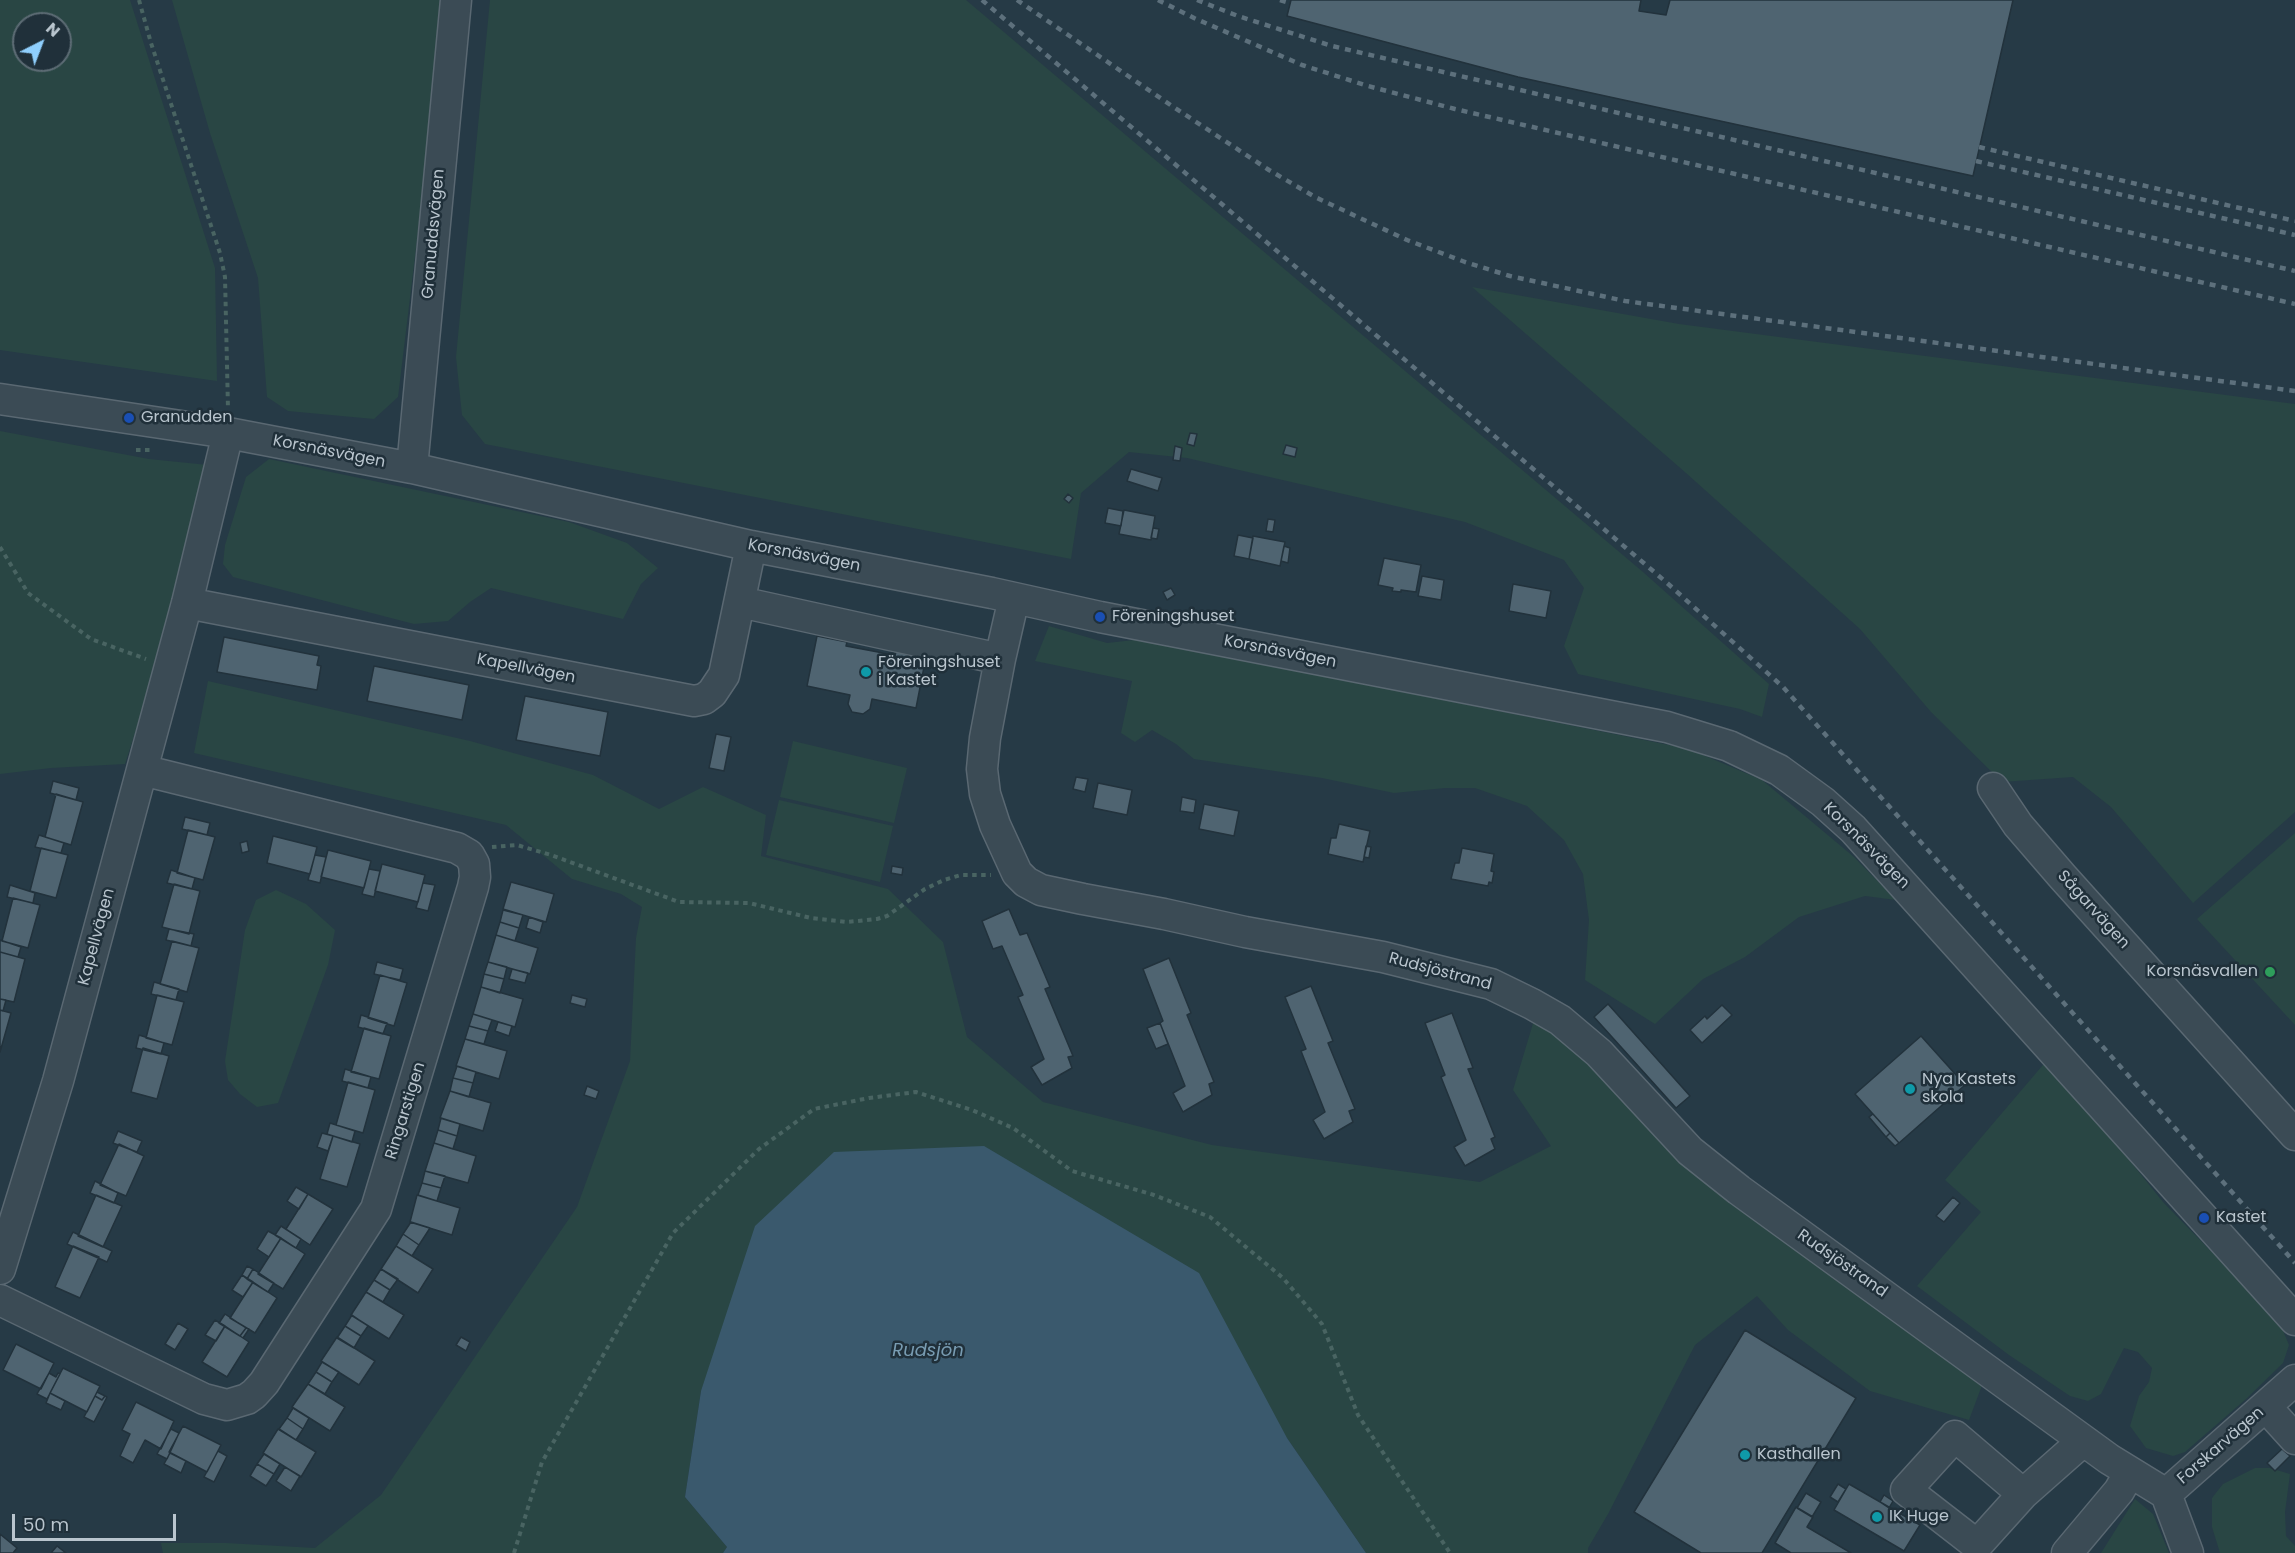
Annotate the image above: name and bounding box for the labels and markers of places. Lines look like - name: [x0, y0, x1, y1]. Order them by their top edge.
- place label: Granudden: [141, 408, 233, 428]
- marker: Granudden: [122, 411, 136, 425]
- place label: Föreningshuset: [1112, 607, 1234, 627]
- marker: Föreningshuset: [1093, 610, 1107, 624]
- place label: Föreningshuset i Kastet: [878, 653, 1000, 691]
- marker: Föreningshuset i Kastet: [859, 665, 873, 679]
- place label: Korsnäsvallen: [2147, 962, 2258, 982]
- marker: Korsnäsvallen: [2263, 965, 2277, 979]
- place label: Nya Kastets skola: [1922, 1070, 2016, 1108]
- marker: Nya Kastets skola: [1903, 1082, 1917, 1096]
- place label: Kastet: [2216, 1208, 2266, 1228]
- marker: Kastet: [2197, 1211, 2211, 1225]
- place label: Kasthallen: [1757, 1445, 1841, 1465]
- marker: Kasthallen: [1738, 1448, 1752, 1462]
- place label: IK Huge: [1889, 1507, 1949, 1527]
- marker: IK Huge: [1870, 1510, 1884, 1524]

